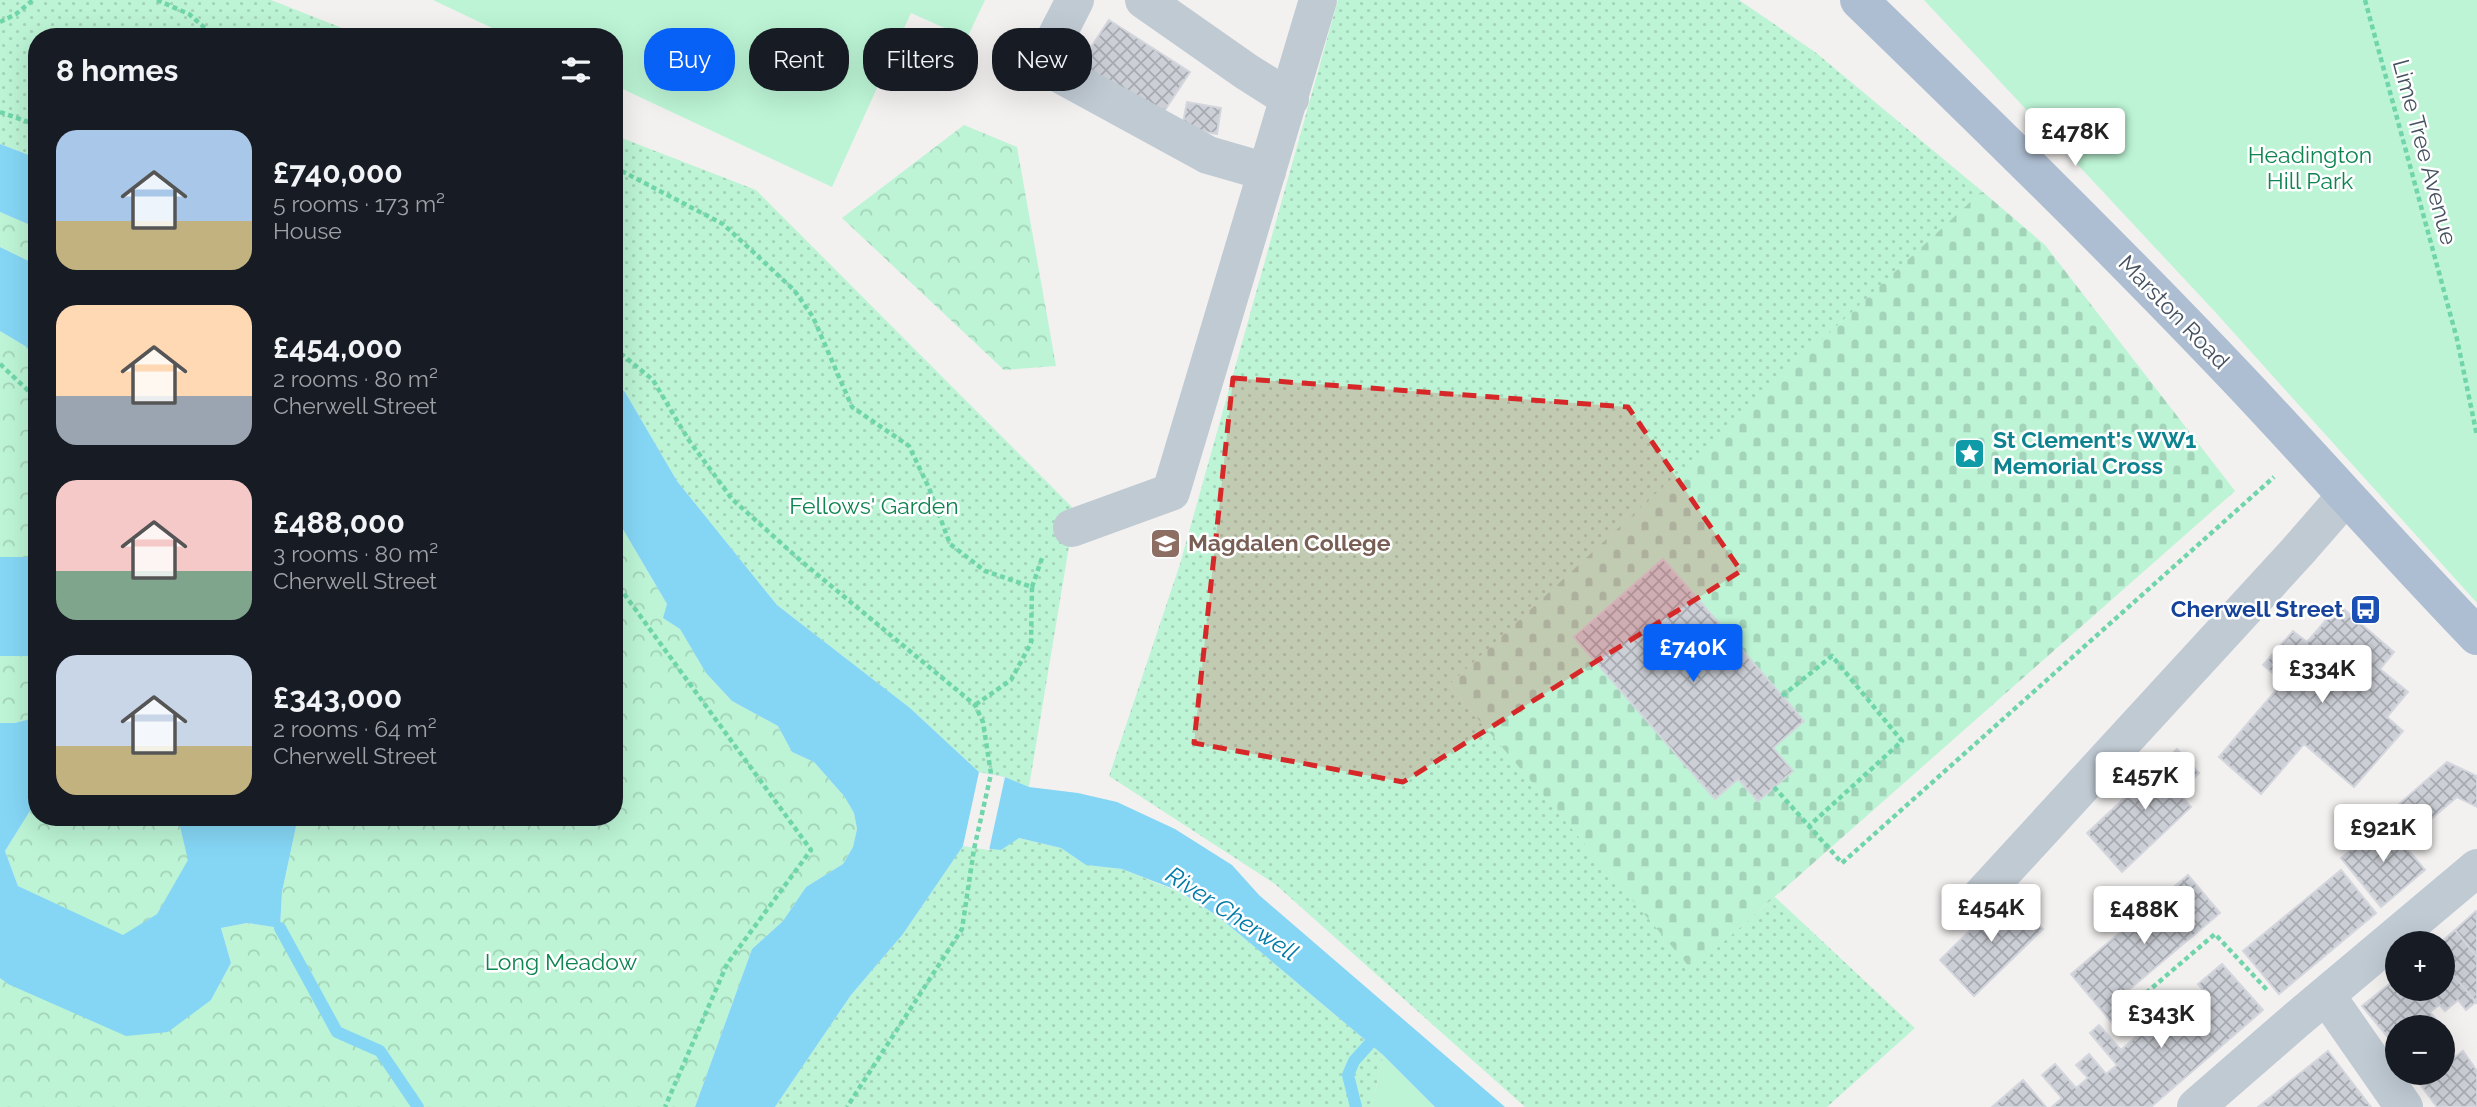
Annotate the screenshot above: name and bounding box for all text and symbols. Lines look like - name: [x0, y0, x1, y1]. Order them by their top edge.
- chip: Buy: [644, 28, 735, 91]
- chip: Rent: [749, 28, 849, 91]
- chip: Filters: [863, 28, 978, 91]
- chip: New: [992, 28, 1092, 91]
- icon: filters: [557, 51, 595, 89]
- text: 8 homes: [56, 53, 178, 88]
- street label: Lime Tree Avenue: [2388, 56, 2463, 248]
- pin: £478K: [2026, 108, 2124, 168]
- text: £478K: [2041, 117, 2109, 144]
- park label: Headington Hill Park: [2248, 141, 2372, 194]
- text: £740,000: [273, 155, 403, 190]
- icon: home: [112, 158, 196, 242]
- text: 5 rooms · 173 m²: [273, 190, 445, 217]
- text: House: [273, 217, 342, 244]
- street label: Marston Road: [2113, 249, 2235, 374]
- text: £454,000: [273, 330, 402, 365]
- icon: home: [112, 333, 196, 417]
- text: 2 rooms · 80 m²: [273, 365, 438, 392]
- text: Cherwell Street: [273, 392, 437, 419]
- place label: St Clement's WW1 Memorial Cross: [1993, 426, 2196, 479]
- place icon: St Clement's WW1 Memorial Cross: [1953, 436, 1987, 470]
- park label: Fellows' Garden: [789, 492, 959, 519]
- text: £488,000: [273, 505, 405, 540]
- icon: home: [112, 508, 196, 592]
- school or university icon: Magdalen College: [1148, 526, 1182, 560]
- place label: Magdalen College: [1188, 529, 1391, 556]
- text: 3 rooms · 80 m²: [273, 540, 438, 567]
- text: Cherwell Street: [273, 567, 437, 594]
- bus stop icon: Cherwell Street: [2349, 592, 2383, 626]
- place label: Cherwell Street: [2171, 595, 2343, 622]
- pin: £740K: [1644, 624, 1742, 684]
- text: £740K: [1659, 633, 1727, 660]
- pin: £334K: [2273, 646, 2371, 705]
- text: £334K: [2289, 654, 2355, 681]
- text: £343,000: [273, 680, 402, 715]
- icon: home: [112, 683, 196, 767]
- text: 2 rooms · 64 m²: [273, 715, 437, 742]
- text: Cherwell Street: [273, 742, 437, 769]
- pin: £457K: [2096, 752, 2194, 812]
- text: £457K: [2112, 761, 2178, 788]
- pin: £921K: [2334, 804, 2432, 864]
- text: £921K: [2350, 813, 2416, 840]
- water label: River Cherwell: [1161, 860, 1304, 967]
- pin: £454K: [1942, 884, 2040, 944]
- pin: £488K: [2095, 886, 2193, 946]
- text: £454K: [1958, 893, 2024, 920]
- text: £488K: [2110, 895, 2178, 922]
- map controls: [2385, 931, 2455, 1085]
- button: +: [2385, 931, 2455, 1001]
- park label: Long Meadow: [485, 948, 638, 975]
- pin: £343K: [2112, 990, 2210, 1050]
- text: £343K: [2128, 999, 2194, 1026]
- button: −: [2385, 1015, 2455, 1085]

